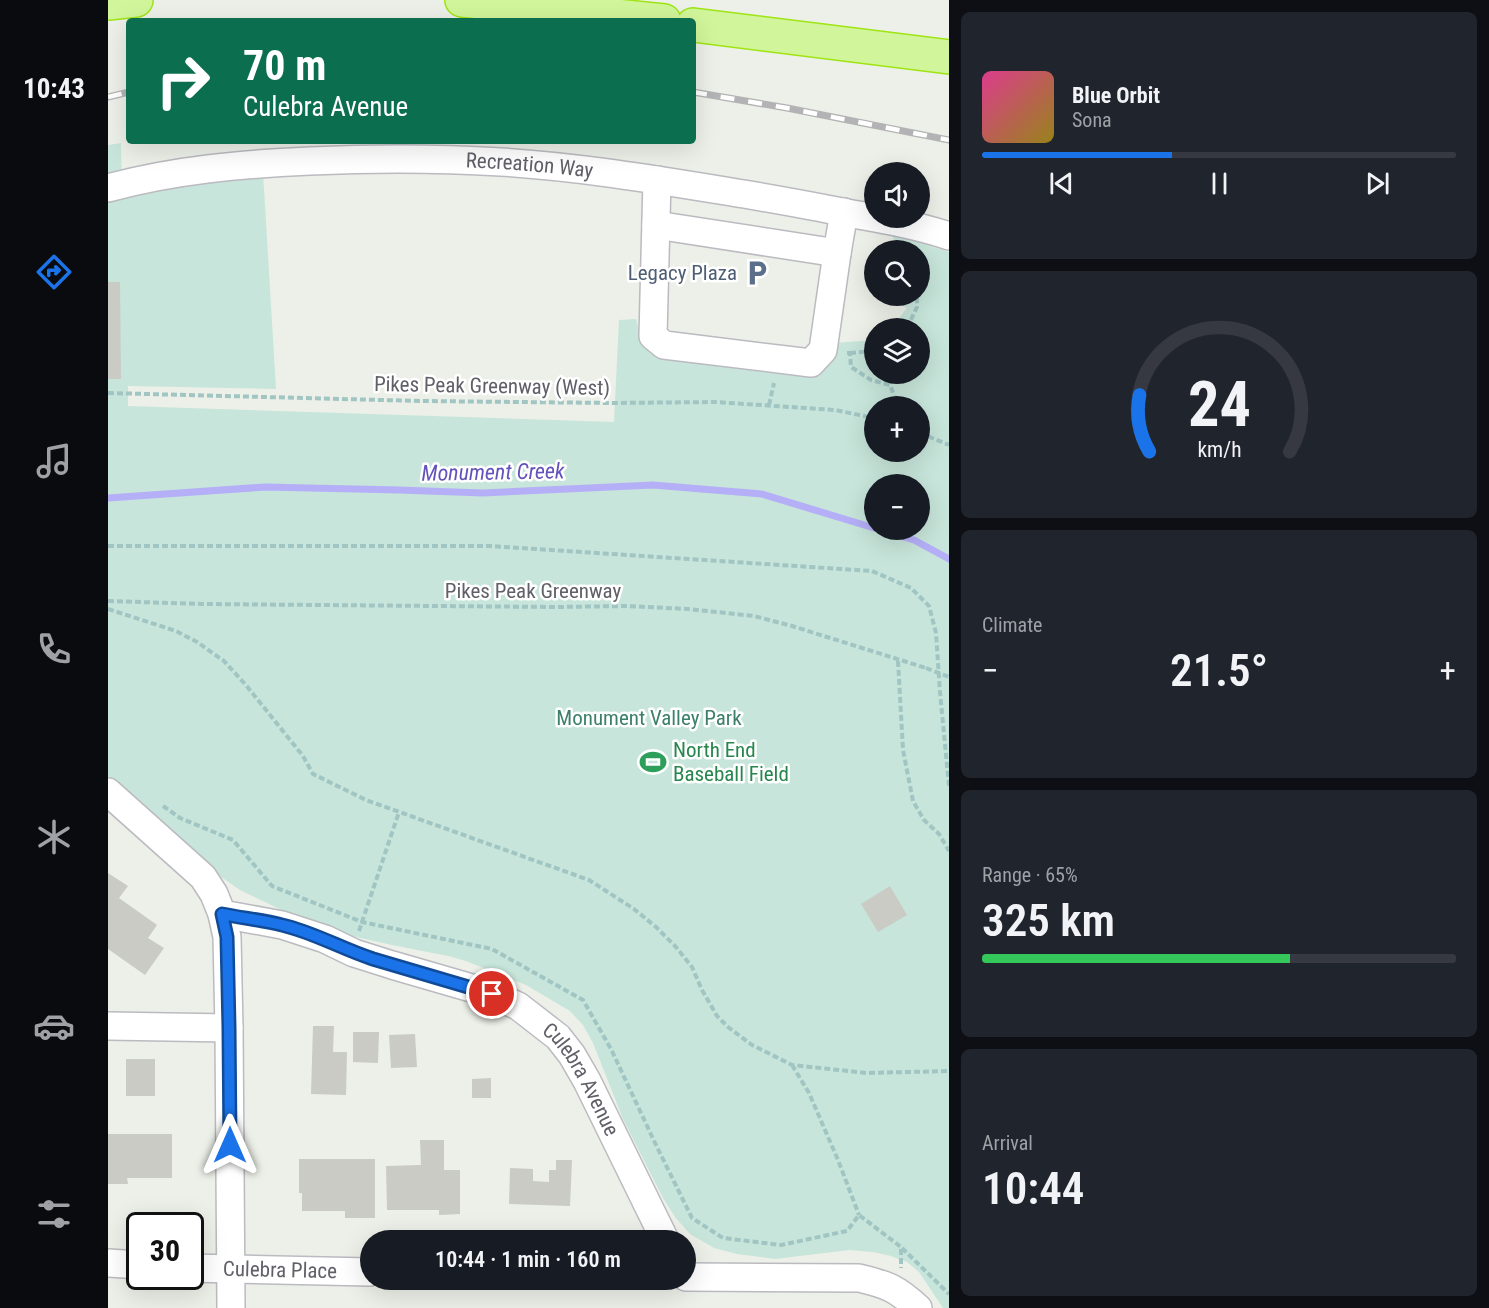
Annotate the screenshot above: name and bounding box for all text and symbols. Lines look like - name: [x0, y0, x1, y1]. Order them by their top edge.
- text: 70 m: [243, 41, 326, 90]
- icon: right: [144, 42, 222, 120]
- text: 10:43: [23, 73, 85, 105]
- text: Blue Orbit: [1072, 83, 1160, 108]
- text: Culebra Avenue: [243, 91, 408, 123]
- text: Sona: [1072, 108, 1112, 132]
- street label: Recreation Way: [465, 148, 595, 183]
- map controls: [864, 162, 930, 540]
- button: sound: [864, 162, 930, 228]
- icon: previous: [1045, 167, 1078, 200]
- icon: pause: [1203, 167, 1236, 200]
- icon: next: [1361, 167, 1394, 200]
- button: search: [864, 240, 930, 306]
- icon: directions: [33, 251, 75, 293]
- parking icon: Legacy Plaza: [742, 258, 772, 288]
- place label: Legacy Plaza: [628, 261, 737, 285]
- button: layers: [864, 318, 930, 384]
- text: 24: [1187, 368, 1251, 441]
- street label: Pikes Peak Greenway (West): [374, 372, 610, 400]
- button: +: [864, 396, 930, 462]
- text: km/h: [1197, 437, 1241, 462]
- icon: music: [33, 440, 75, 482]
- water label: Monument Creek: [421, 458, 565, 486]
- button: −: [864, 474, 930, 540]
- street label: Pikes Peak Greenway: [445, 579, 621, 603]
- text: Climate: [982, 613, 1042, 637]
- icon: phone: [33, 628, 75, 670]
- text: 21.5°: [1170, 644, 1268, 697]
- text: −: [982, 651, 999, 690]
- text: +: [1440, 651, 1456, 690]
- park label: Monument Valley Park: [556, 706, 742, 730]
- place label: North End Baseball Field: [673, 738, 789, 786]
- sports icon: North End Baseball Field: [638, 747, 668, 777]
- icon: climate: [33, 816, 75, 858]
- text: Range · 65%: [982, 863, 1078, 887]
- text: 325 km: [982, 894, 1115, 947]
- pin: [466, 968, 517, 1019]
- icon: arrive: [475, 977, 508, 1010]
- icon: car: [33, 1005, 75, 1047]
- street label: Culebra Avenue: [538, 1018, 624, 1140]
- position arrow: [198, 1113, 262, 1177]
- text: Arrival: [982, 1131, 1033, 1155]
- text: 10:44: [982, 1162, 1084, 1215]
- icon: filters: [33, 1193, 75, 1235]
- speed limit sign: 30: [126, 1212, 204, 1290]
- text: 10:44 · 1 min · 160 m: [435, 1247, 621, 1272]
- street label: Culebra Place: [223, 1257, 337, 1283]

